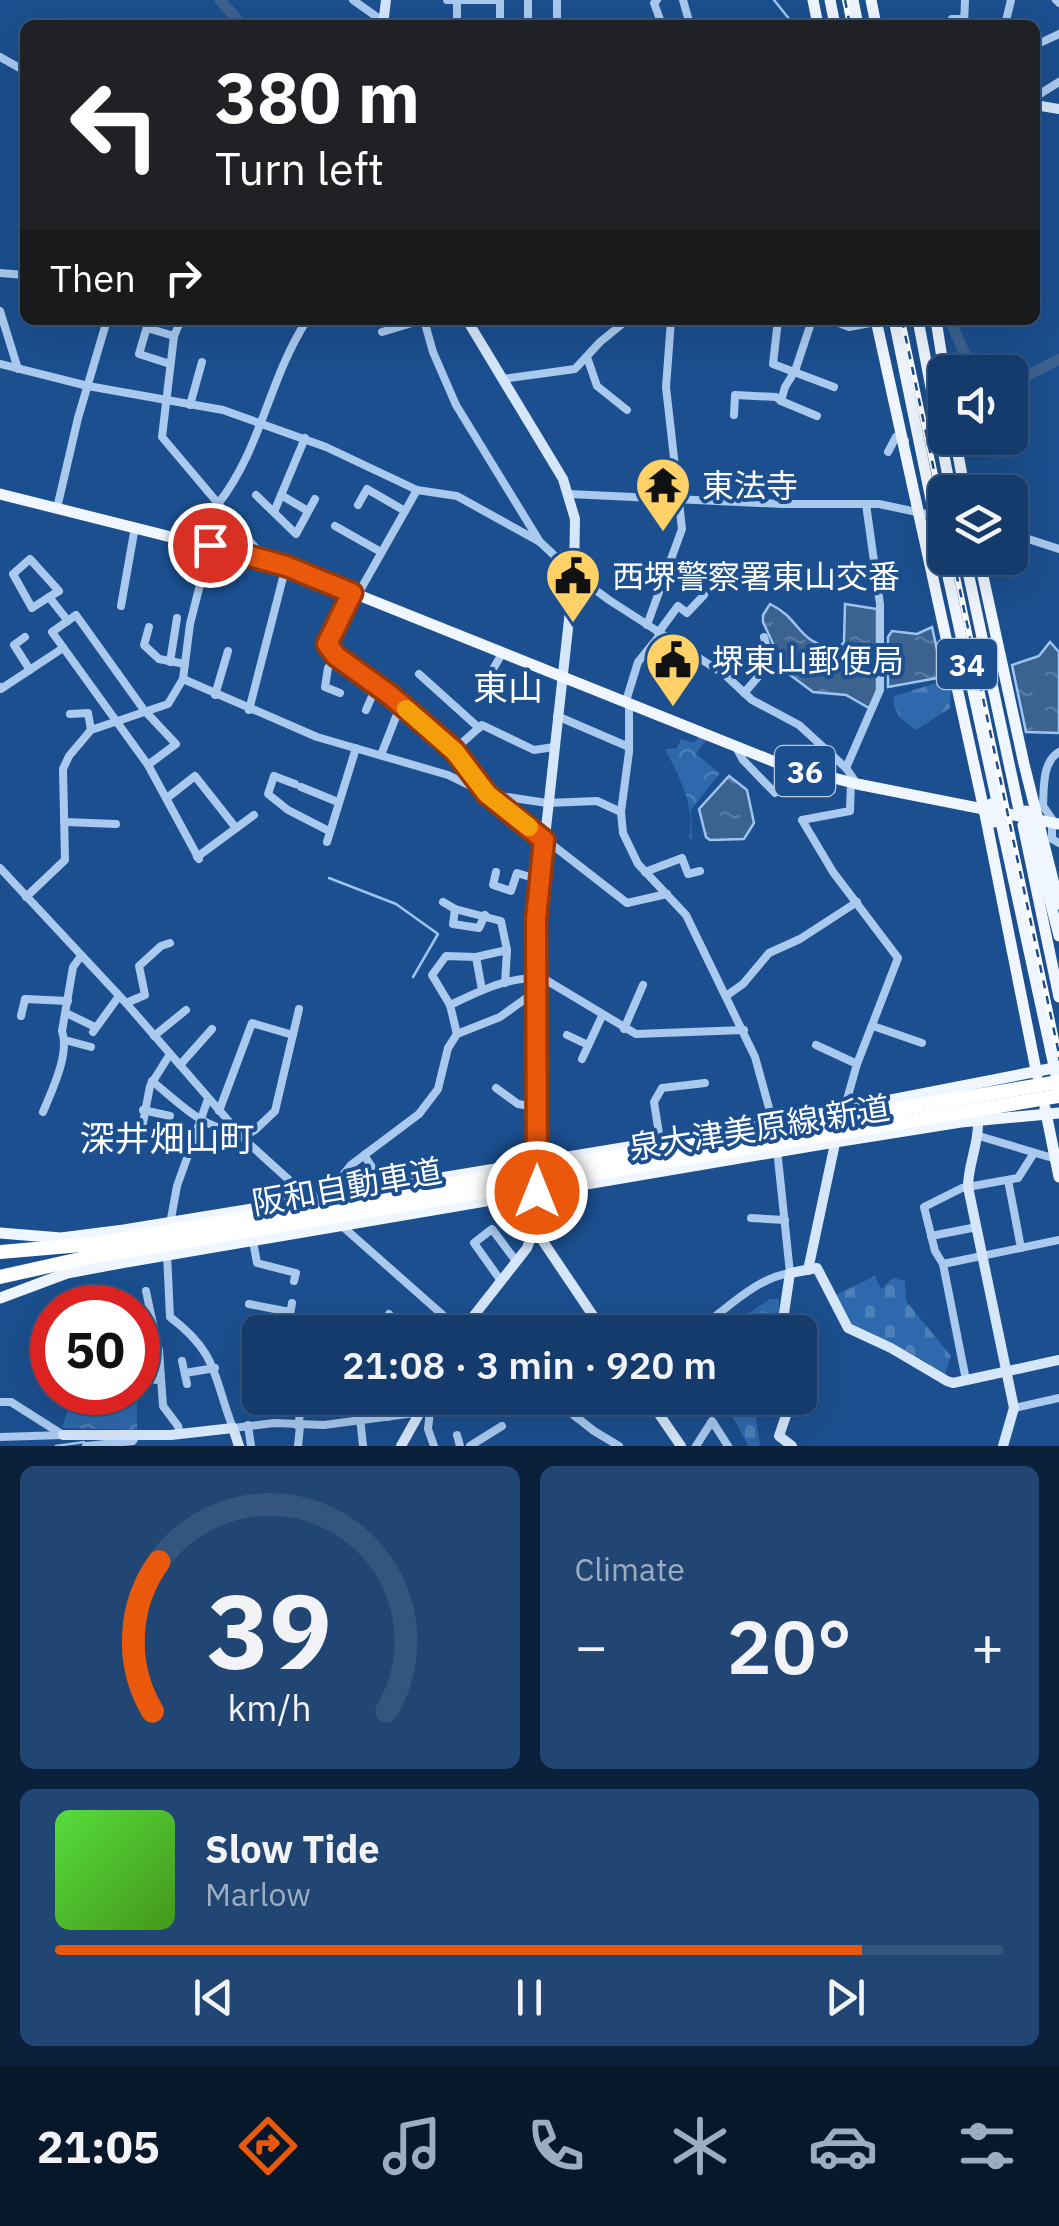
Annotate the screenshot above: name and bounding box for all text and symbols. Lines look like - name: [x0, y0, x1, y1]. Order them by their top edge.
- text: 380 m: [215, 51, 420, 142]
- icon: left: [50, 60, 180, 190]
- text: Turn left: [215, 139, 384, 197]
- icon: right: [156, 250, 211, 305]
- text: Then: [50, 253, 136, 302]
- map controls: [928, 355, 1028, 575]
- button: sound: [928, 355, 1028, 455]
- temple icon: 東法寺: [633, 455, 693, 534]
- place label: 東法寺: [702, 464, 798, 506]
- button: layers: [928, 475, 1028, 575]
- pin: [168, 503, 253, 588]
- icon: arrive: [183, 518, 238, 573]
- public building icon: 西堺警察署東山交番: [543, 546, 603, 625]
- place label: 西堺警察署東山交番: [612, 555, 900, 597]
- public building icon: 堺東山郵便局: [643, 630, 703, 709]
- place label: 堺東山郵便局: [712, 639, 904, 681]
- road number: 34: [937, 639, 997, 689]
- district label: 東山: [473, 664, 543, 710]
- road number: 36: [775, 746, 835, 796]
- street label: 泉大津美原線 新道: [626, 1086, 892, 1168]
- district label: 深井畑山町: [79, 1115, 255, 1161]
- position arrow: [485, 1140, 589, 1244]
- street label: 阪和自動車道: [249, 1149, 445, 1223]
- speed limit sign: 50: [30, 1285, 160, 1415]
- text: 21:08 · 3 min · 920 m: [342, 1340, 717, 1389]
- text: Climate: [575, 1548, 685, 1590]
- text: 39: [207, 1562, 332, 1698]
- text: 20°: [727, 1597, 852, 1695]
- text: −: [575, 1610, 608, 1681]
- text: +: [971, 1610, 1004, 1681]
- text: km/h: [228, 1684, 312, 1731]
- text: Slow Tide: [205, 1824, 380, 1873]
- text: Marlow: [205, 1873, 311, 1915]
- icon: previous: [186, 1970, 241, 2025]
- icon: pause: [502, 1970, 557, 2025]
- icon: next: [818, 1970, 873, 2025]
- icon: directions: [233, 2111, 303, 2181]
- icon: music: [377, 2111, 447, 2181]
- icon: phone: [521, 2111, 591, 2181]
- icon: climate: [665, 2111, 735, 2181]
- icon: car: [808, 2111, 878, 2181]
- icon: filters: [952, 2111, 1022, 2181]
- text: 21:05: [37, 2117, 160, 2175]

